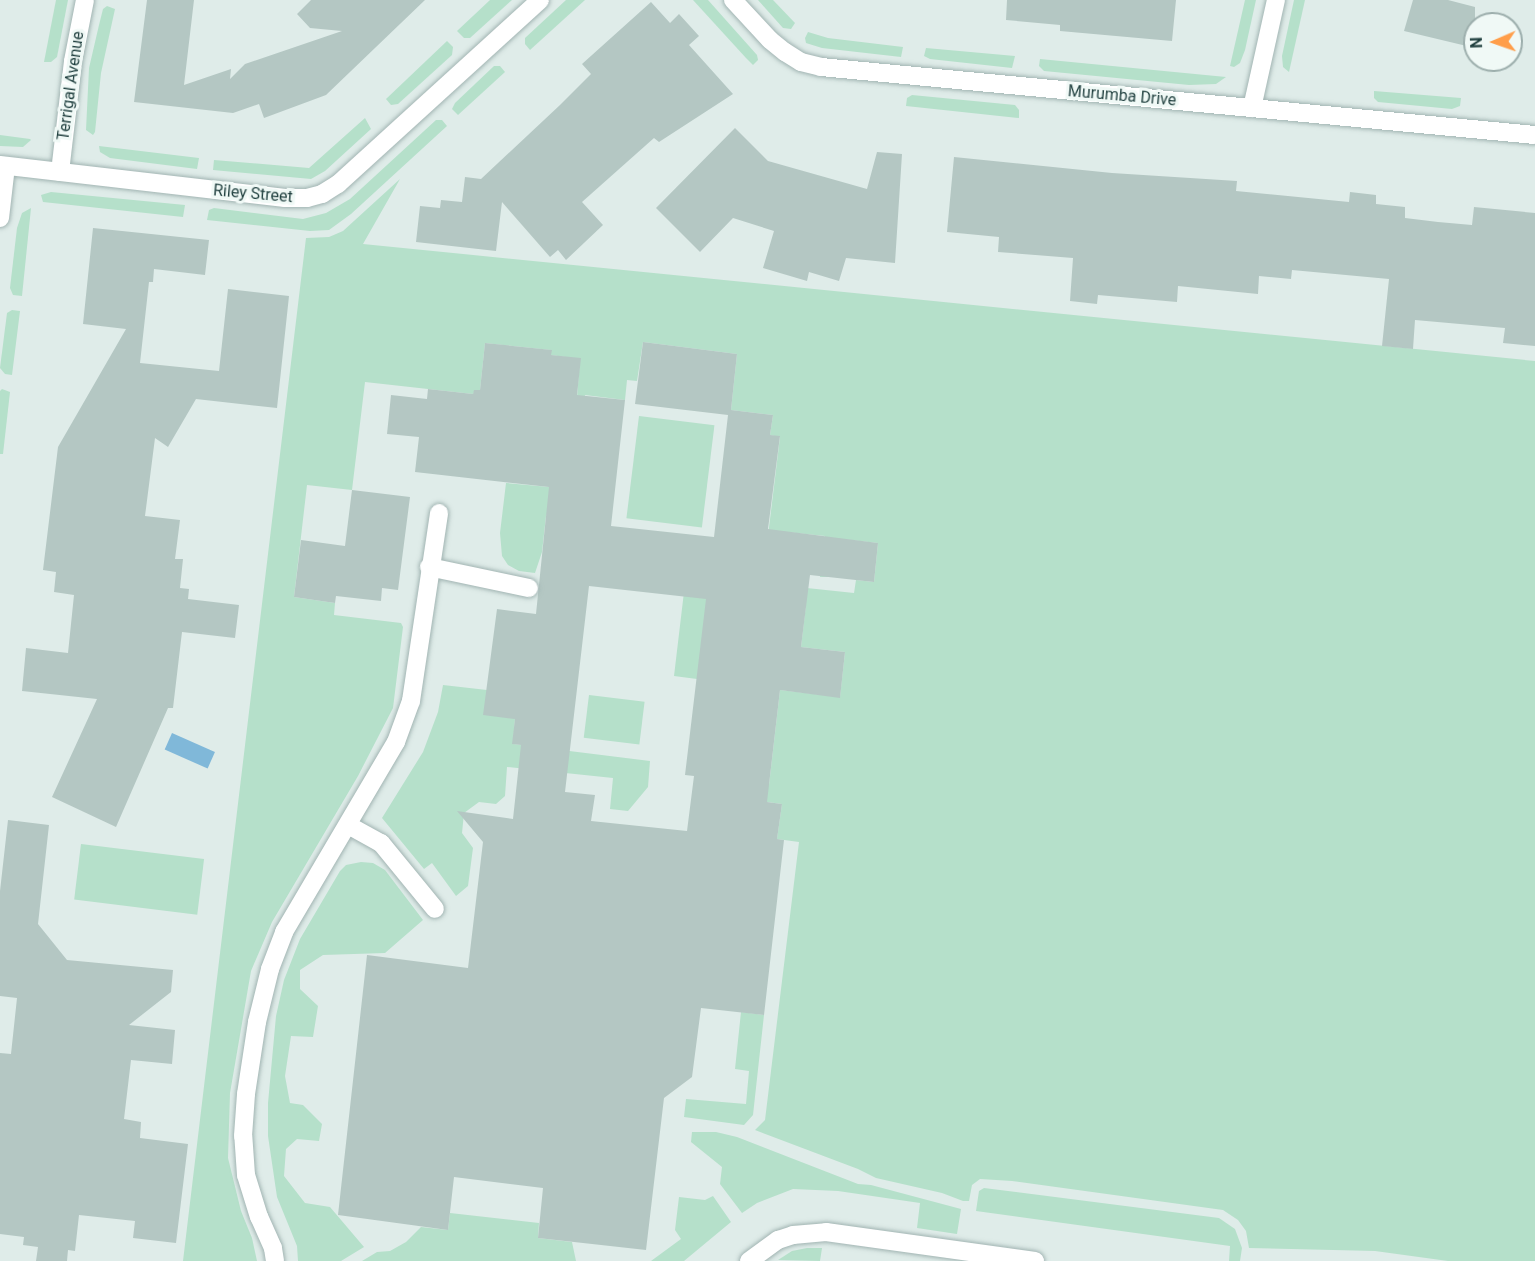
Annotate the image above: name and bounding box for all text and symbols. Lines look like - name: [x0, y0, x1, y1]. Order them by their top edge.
- north arrow: [1463, 12, 1523, 72]
- street label: Terrigal Avenue: [54, 30, 88, 142]
- text: N: [1467, 37, 1486, 49]
- street label: Murumba Drive: [1067, 82, 1177, 110]
- street label: Riley Street: [212, 181, 294, 207]

